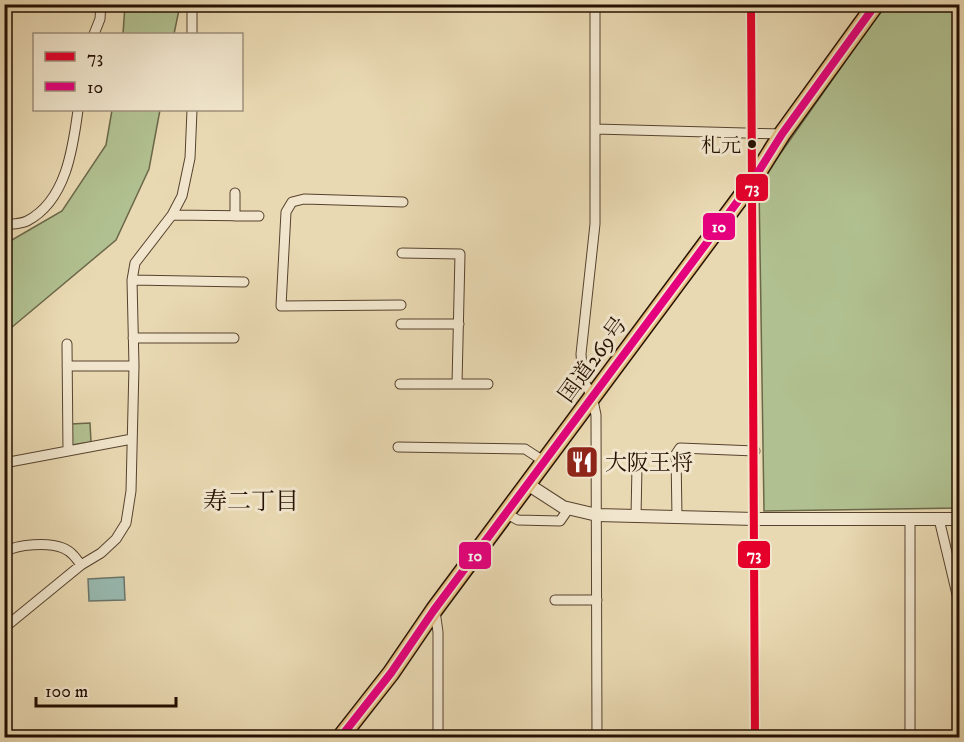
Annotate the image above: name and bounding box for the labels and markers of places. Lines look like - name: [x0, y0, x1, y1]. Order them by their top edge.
- place label: 札元: [701, 134, 741, 159]
- marker: 札元: [746, 138, 758, 150]
- restaurant icon: 大阪王将: [564, 444, 600, 480]
- place label: 大阪王将: [605, 450, 693, 477]

